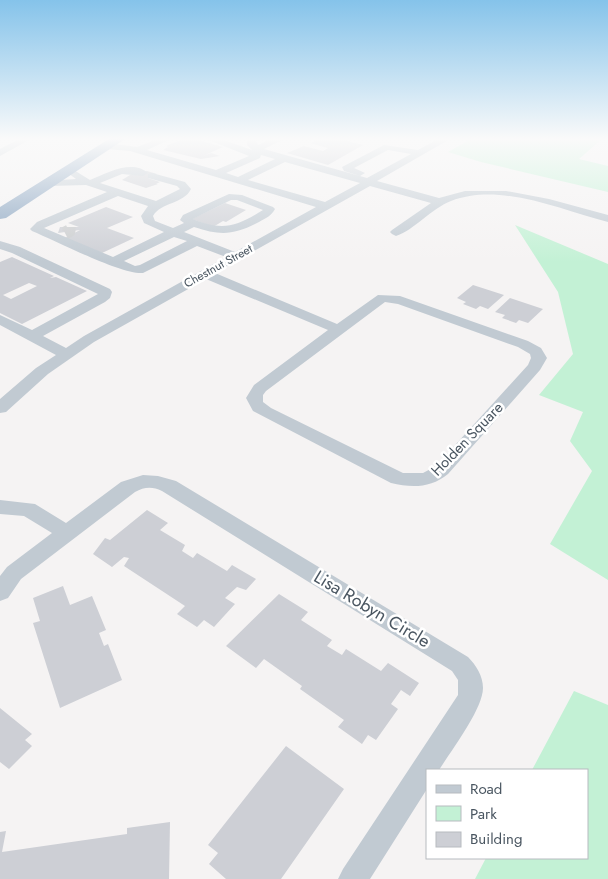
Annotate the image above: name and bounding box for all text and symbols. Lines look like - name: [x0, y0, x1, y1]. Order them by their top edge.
- street label: Chestnut Street: [180, 240, 256, 292]
- street label: Holden Square: [426, 397, 508, 481]
- street label: Lisa Robyn Circle: [309, 564, 435, 654]
- legend: [426, 769, 588, 859]
- text: Road: [470, 778, 502, 800]
- text: Park: [470, 803, 497, 825]
- text: Building: [470, 828, 522, 850]

